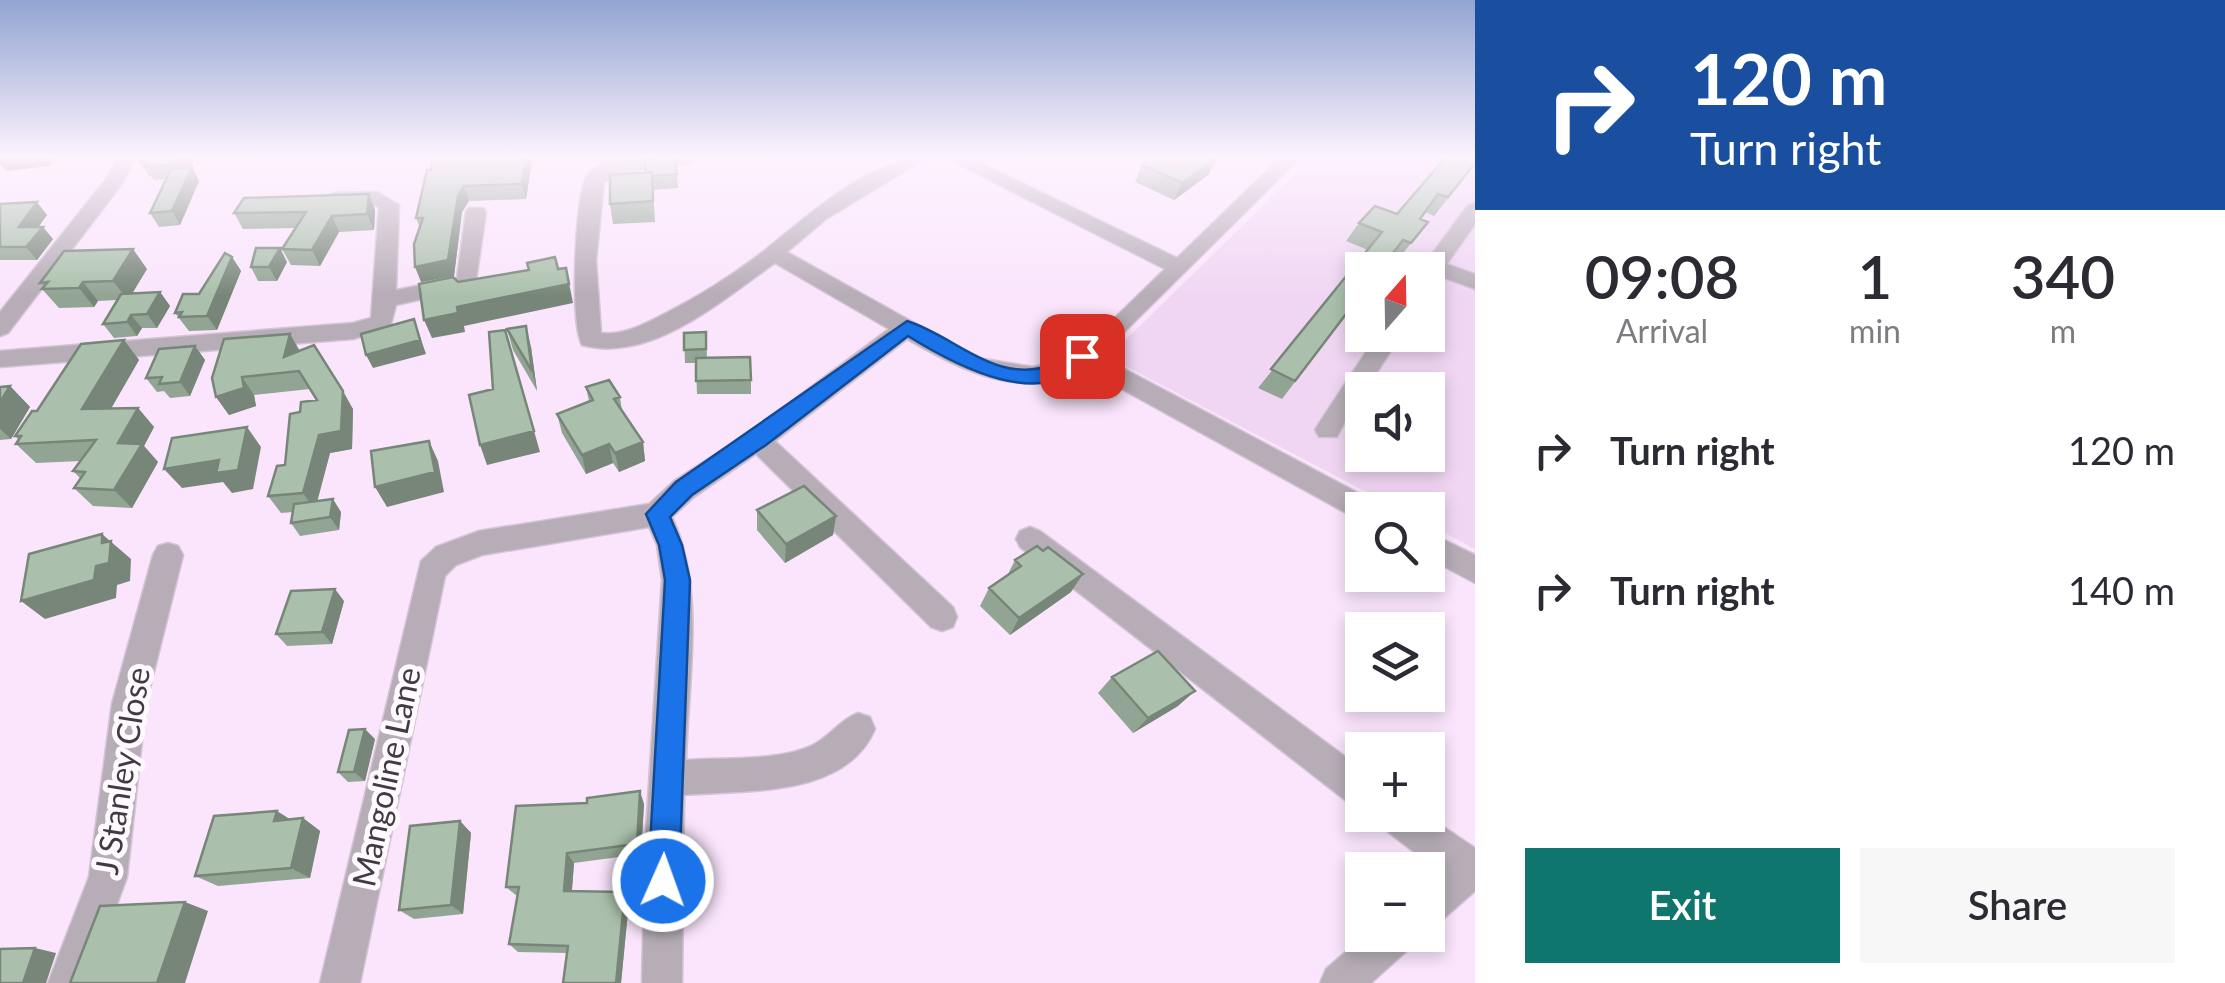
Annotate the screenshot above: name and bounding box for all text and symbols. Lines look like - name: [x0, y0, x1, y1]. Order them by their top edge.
- text: 120 m: [1690, 36, 1887, 120]
- icon: right: [1525, 40, 1655, 170]
- text: Turn right: [1690, 121, 1881, 175]
- text: 09:08: [1585, 240, 1739, 312]
- text: 1: [1858, 240, 1892, 312]
- text: 340: [2011, 240, 2115, 312]
- north arrow: [1345, 252, 1445, 352]
- map controls: [1345, 252, 1445, 952]
- text: Arrival: [1616, 311, 1708, 350]
- text: min: [1849, 311, 1901, 350]
- text: m: [2050, 311, 2076, 350]
- pin: [1040, 314, 1125, 399]
- icon: arrive: [1055, 329, 1110, 384]
- button: sound: [1345, 372, 1445, 472]
- icon: right: [1525, 423, 1580, 478]
- text: Turn right: [1610, 427, 1775, 473]
- text: 120 m: [2068, 427, 2175, 473]
- button: search: [1345, 492, 1445, 592]
- icon: right: [1525, 563, 1580, 618]
- text: Turn right: [1610, 567, 1775, 613]
- text: 140 m: [2068, 567, 2175, 613]
- button: layers: [1345, 612, 1445, 712]
- street label: J Stanley Close: [86, 664, 157, 877]
- street label: Mangoline Lane: [343, 664, 428, 890]
- button: +: [1345, 732, 1445, 832]
- position arrow: [611, 829, 715, 933]
- button: Exit: [1525, 848, 1840, 963]
- button: Share: [1860, 848, 2175, 963]
- button: −: [1345, 852, 1445, 952]

